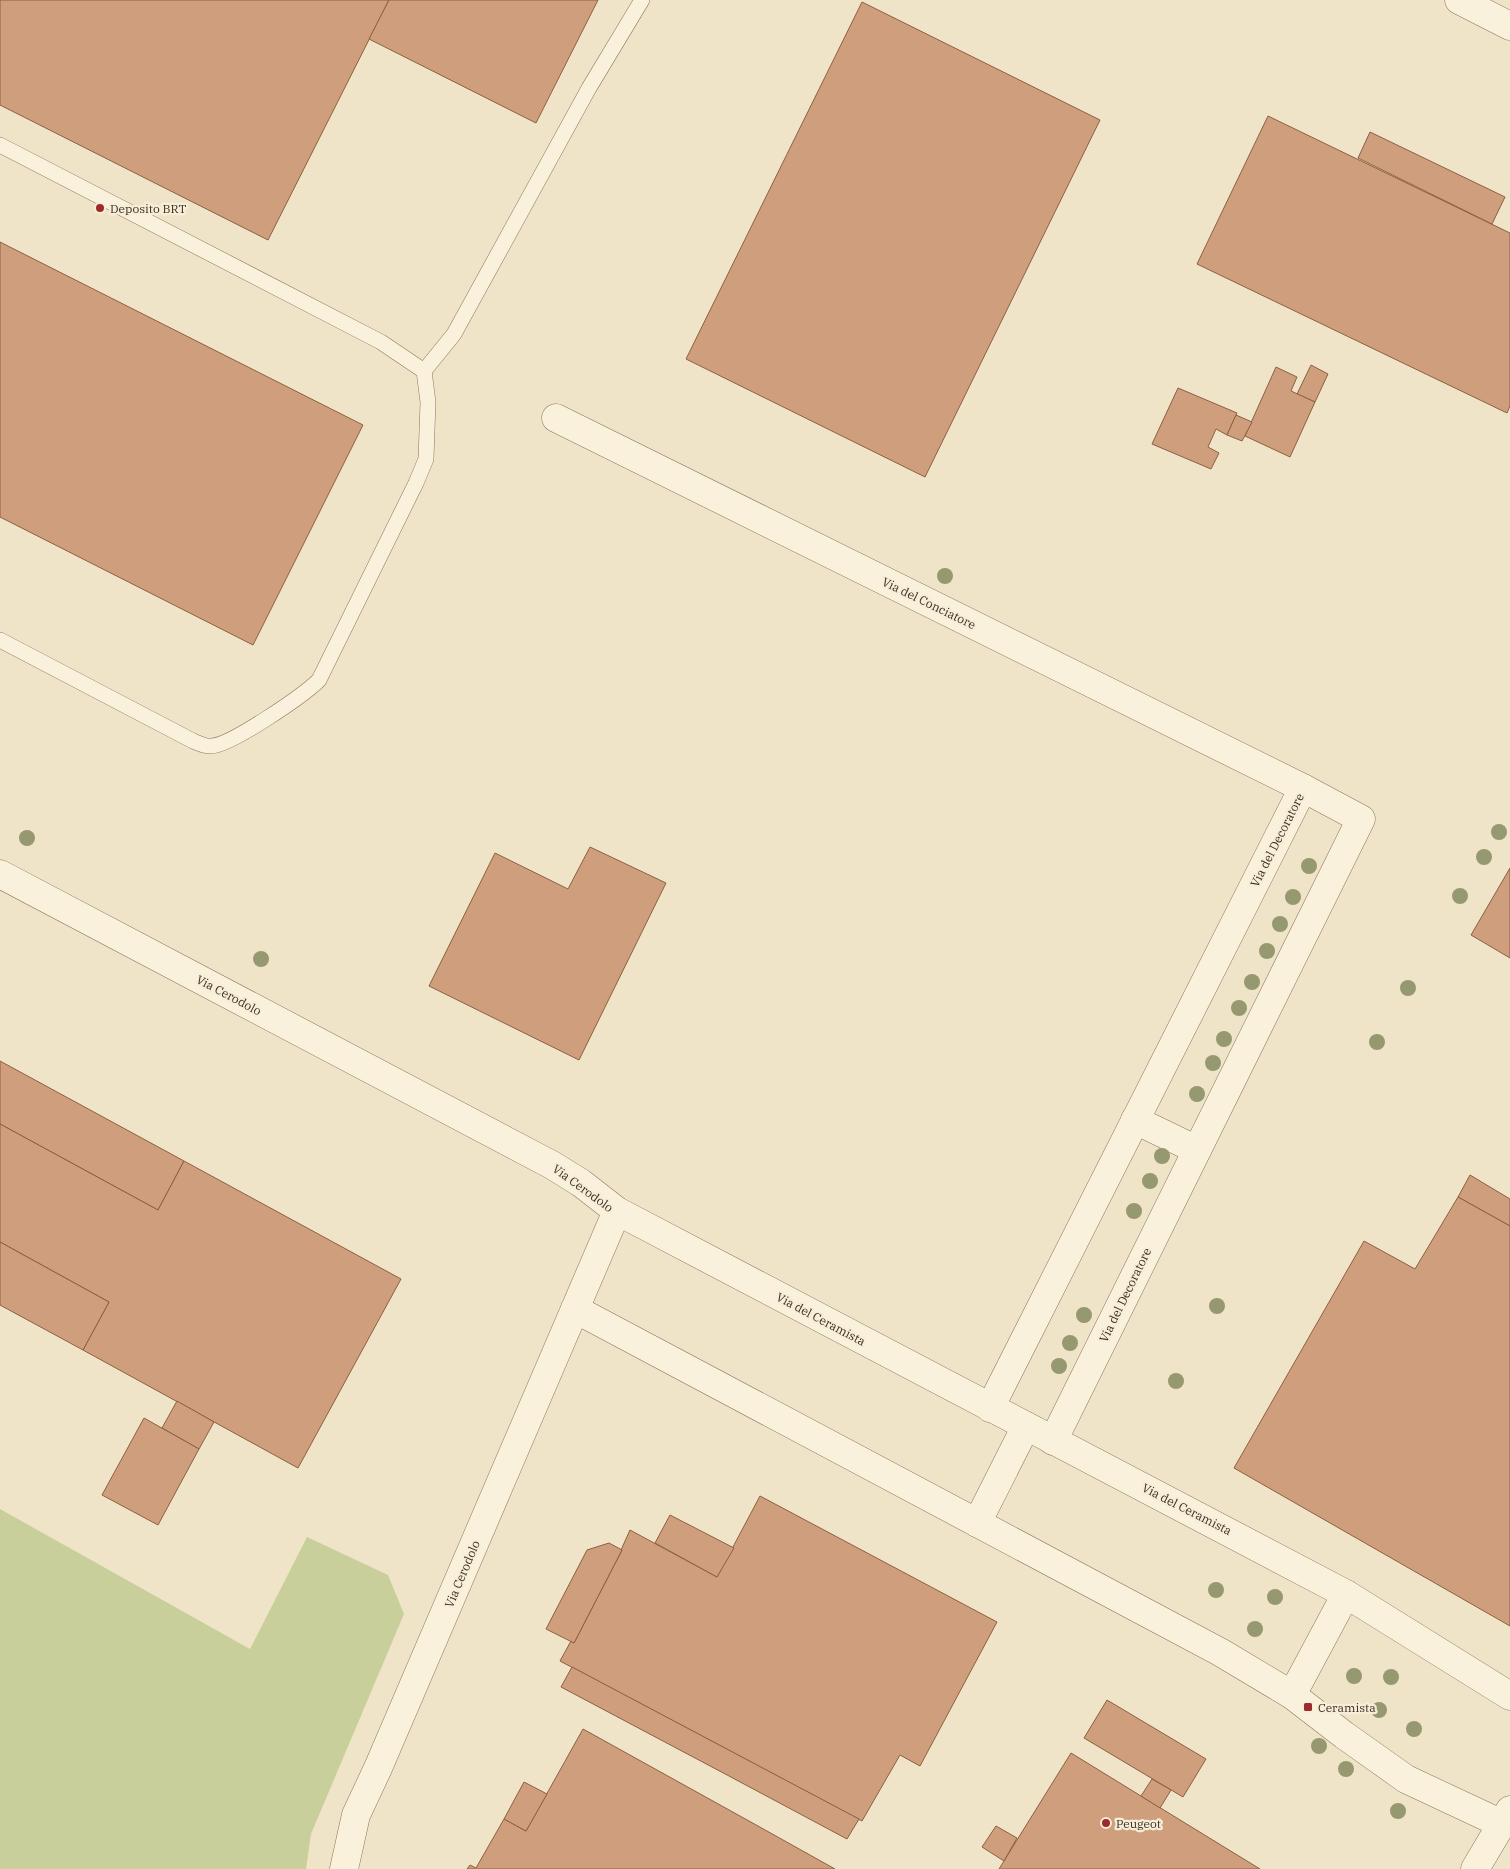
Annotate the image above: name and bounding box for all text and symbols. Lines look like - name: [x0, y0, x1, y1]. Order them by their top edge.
- place label: Deposito BRT: [110, 201, 186, 216]
- marker: Deposito BRT: [94, 202, 106, 214]
- street label: Via del Conciatore: [880, 574, 978, 632]
- street label: Via del Decoratore: [1247, 791, 1307, 889]
- street label: Via Cerodolo: [194, 972, 264, 1019]
- street label: Via Cerodolo: [550, 1161, 617, 1215]
- street label: Via del Decoratore: [1096, 1245, 1154, 1345]
- street label: Via del Ceramista: [774, 1289, 868, 1349]
- street label: Via del Ceramista: [1140, 1480, 1235, 1538]
- street label: Via Cerodolo: [441, 1538, 483, 1610]
- place label: Ceramista: [1318, 1700, 1376, 1715]
- marker: Ceramista: [1302, 1701, 1314, 1713]
- place label: Peugeot: [1116, 1816, 1161, 1831]
- marker: Peugeot: [1100, 1817, 1112, 1829]

